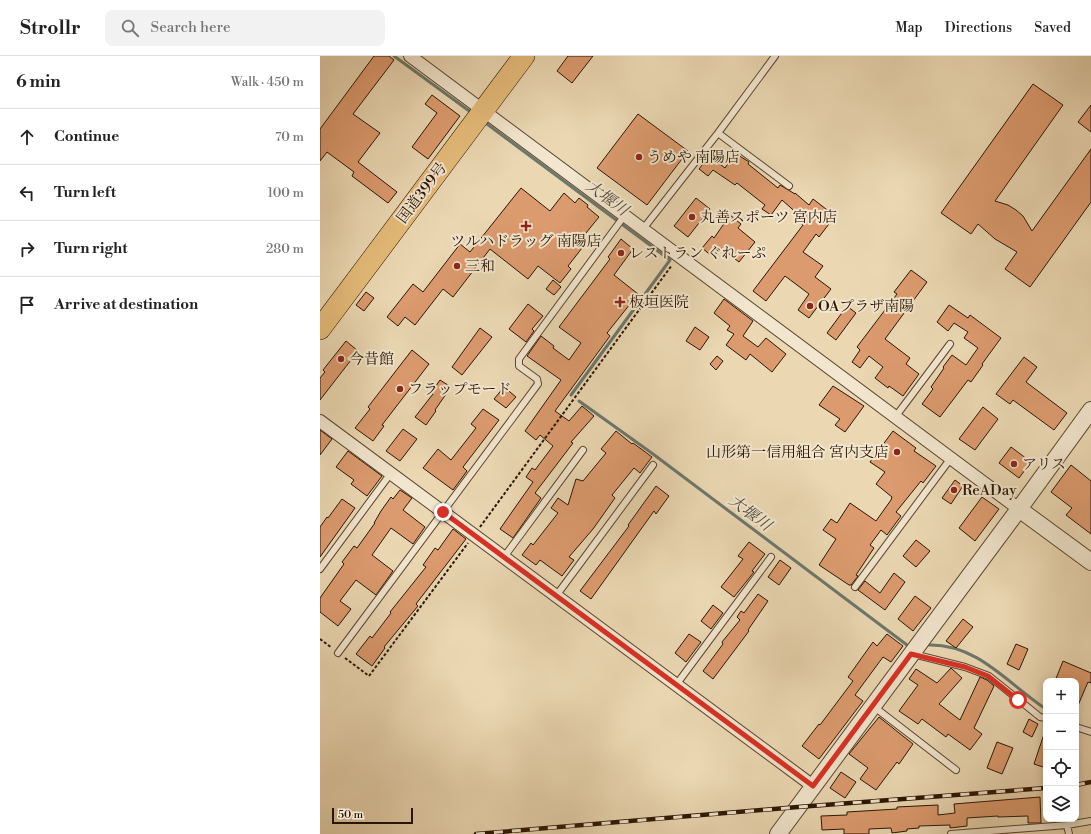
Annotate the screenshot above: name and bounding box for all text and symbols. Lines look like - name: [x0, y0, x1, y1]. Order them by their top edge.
- search box: [105, 10, 385, 46]
- text: Strollr: [20, 16, 81, 40]
- icon: search: [119, 17, 141, 39]
- text: Search here: [151, 18, 231, 37]
- text: Map: [895, 19, 923, 37]
- text: Directions: [945, 19, 1012, 37]
- text: Saved: [1034, 19, 1071, 37]
- text: 6 min: [16, 71, 61, 93]
- text: Walk · 450 m: [231, 74, 304, 90]
- icon: ahead: [16, 126, 38, 148]
- text: Continue: [54, 127, 119, 146]
- text: 70 m: [275, 129, 304, 145]
- place label: うめや 南陽店: [647, 148, 740, 167]
- marker: うめや 南陽店: [634, 152, 644, 162]
- street label: 国道399号: [393, 159, 451, 227]
- water label: 大堰川: [582, 176, 634, 221]
- icon: left: [16, 182, 38, 204]
- text: Turn left: [54, 183, 116, 202]
- text: 100 m: [268, 185, 304, 201]
- place label: 丸善スポーツ 宮内店: [700, 208, 838, 227]
- marker: 丸善スポーツ 宮内店: [687, 212, 697, 222]
- marker: ツルハドラッグ 南陽店: [521, 221, 531, 231]
- place label: ツルハドラッグ 南陽店: [450, 232, 602, 251]
- icon: right: [16, 238, 38, 260]
- text: Turn right: [54, 239, 128, 258]
- text: 280 m: [266, 241, 304, 257]
- place label: レストラン ぐれーぷ: [629, 244, 766, 263]
- marker: レストラン ぐれーぷ: [616, 248, 626, 258]
- place label: 三和: [465, 257, 495, 276]
- marker: 三和: [452, 261, 462, 271]
- place label: 板垣医院: [629, 293, 689, 312]
- icon: arrive: [16, 294, 38, 316]
- text: Arrive at destination: [54, 295, 198, 314]
- marker: 板垣医院: [614, 296, 626, 308]
- place label: OAプラザ南陽: [818, 297, 914, 316]
- marker: OAプラザ南陽: [805, 301, 815, 311]
- place label: 今昔館: [349, 350, 394, 369]
- marker: 今昔館: [336, 354, 346, 364]
- place label: フラップモード: [408, 380, 512, 399]
- marker: フラップモード: [395, 384, 405, 394]
- place label: 山形第一信用組合 宮内支店: [706, 443, 889, 462]
- marker: 山形第一信用組合 宮内支店: [892, 447, 902, 457]
- place label: アリス: [1022, 455, 1066, 474]
- marker: アリス: [1009, 459, 1019, 469]
- place label: ReADay: [962, 481, 1017, 500]
- marker: ReADay: [949, 485, 959, 495]
- water label: 大堰川: [725, 491, 777, 537]
- route end: [434, 503, 452, 521]
- map controls: [1043, 678, 1079, 822]
- button: +: [1043, 678, 1079, 714]
- route start: [1009, 691, 1027, 709]
- button: −: [1043, 714, 1079, 750]
- button: locate: [1043, 750, 1079, 786]
- button: layers: [1043, 786, 1079, 822]
- scale bar: [332, 806, 413, 825]
- text: 50 m: [338, 808, 363, 822]

